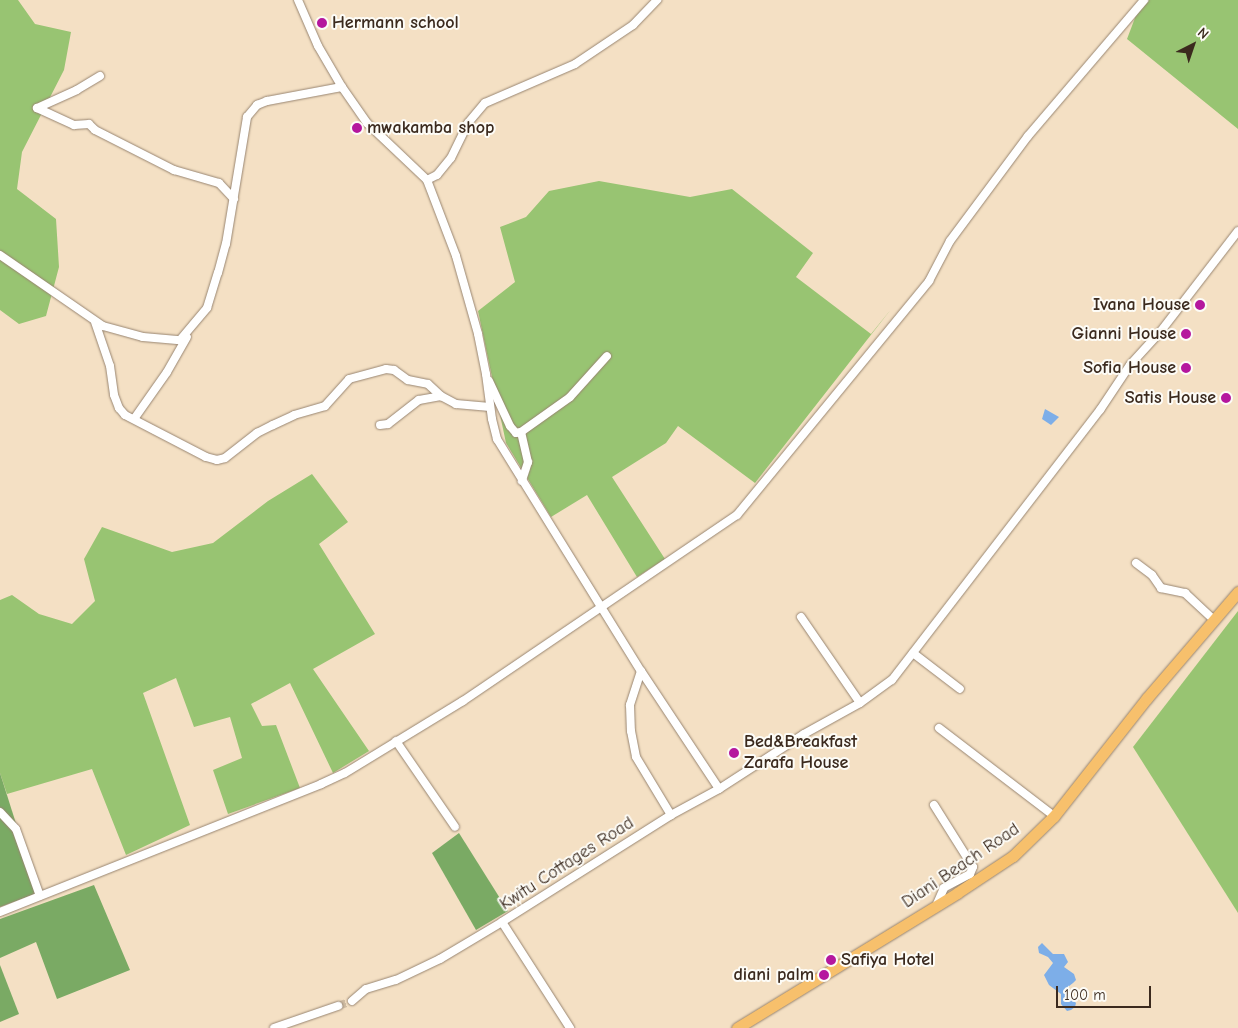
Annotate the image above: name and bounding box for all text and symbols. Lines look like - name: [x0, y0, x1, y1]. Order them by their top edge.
- place label: Hermann school: [332, 12, 459, 34]
- marker: Hermann school: [316, 17, 328, 29]
- north arrow: [1168, 20, 1218, 70]
- text: N: [1194, 24, 1212, 43]
- place label: mwakamba shop: [367, 117, 494, 139]
- marker: mwakamba shop: [351, 122, 363, 134]
- place label: Ivana House: [1093, 294, 1190, 316]
- marker: Ivana House: [1194, 299, 1206, 311]
- place label: Gianni House: [1071, 323, 1176, 345]
- marker: Gianni House: [1180, 328, 1192, 340]
- place label: Sofia House: [1083, 357, 1176, 379]
- marker: Sofia House: [1180, 362, 1192, 374]
- place label: Satis House: [1125, 387, 1216, 409]
- marker: Satis House: [1220, 392, 1232, 404]
- place label: Bed&Breakfast Zarafa House: [744, 732, 857, 774]
- marker: Bed&Breakfast Zarafa House: [728, 747, 740, 759]
- street label: Kwitu Cottages Road: [496, 813, 638, 915]
- street label: Diani Beach Road: [898, 819, 1024, 913]
- place label: Safiya Hotel: [841, 949, 934, 971]
- marker: Safiya Hotel: [825, 954, 837, 966]
- place label: diani palm: [733, 964, 814, 986]
- marker: diani palm: [818, 969, 830, 981]
- scale bar: [1058, 976, 1153, 1008]
- text: 100 m: [1064, 986, 1106, 1004]

